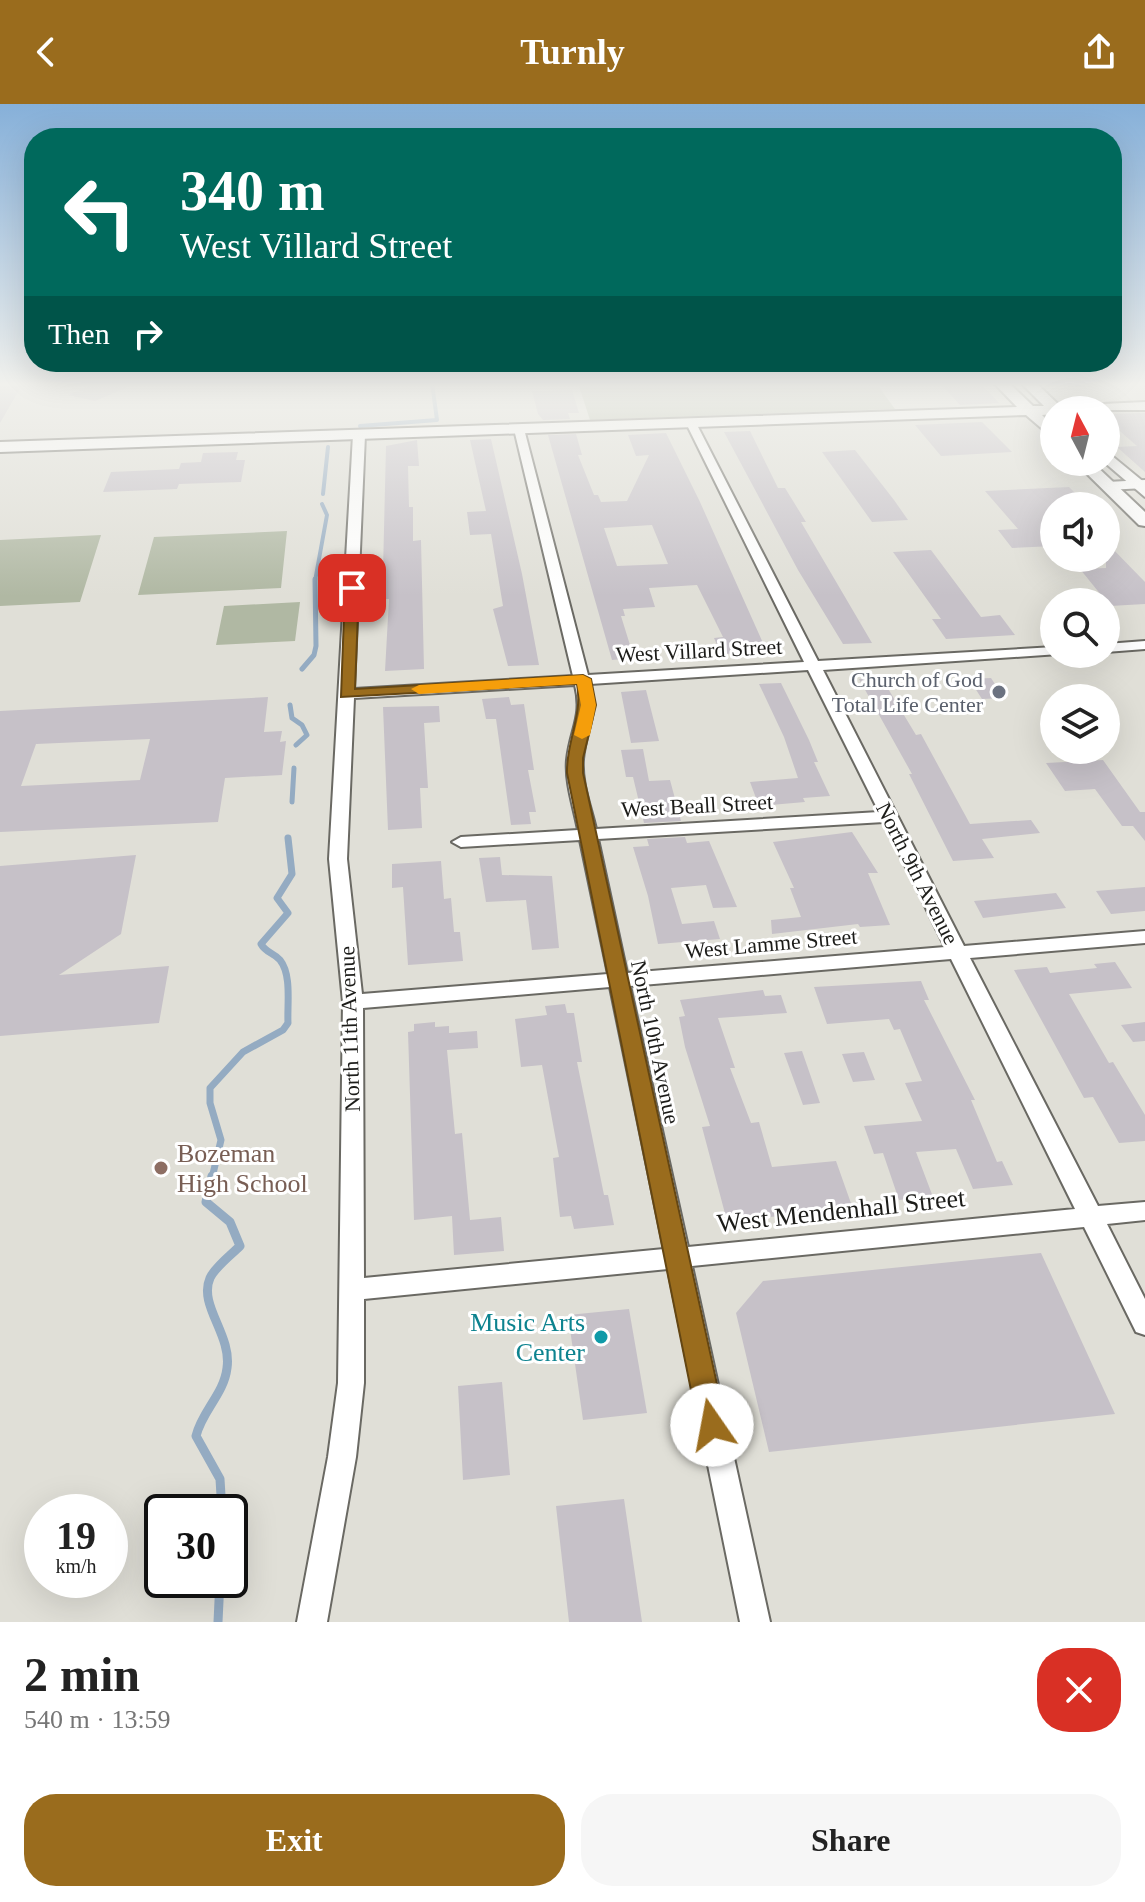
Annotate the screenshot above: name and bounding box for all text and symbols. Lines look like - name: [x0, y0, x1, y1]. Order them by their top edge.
- icon: back: [24, 30, 68, 74]
- icon: share: [1077, 30, 1121, 74]
- text: Turnly: [520, 32, 625, 72]
- icon: left: [48, 160, 152, 264]
- text: 340 m: [180, 160, 325, 222]
- text: West Villard Street: [180, 226, 452, 266]
- icon: right: [126, 312, 170, 356]
- text: Then: [48, 317, 110, 350]
- north arrow: [1040, 396, 1120, 476]
- map controls: [1040, 396, 1120, 764]
- button: sound: [1040, 492, 1120, 572]
- pin: [318, 554, 386, 622]
- icon: arrive: [330, 566, 374, 610]
- button: search: [1040, 588, 1120, 668]
- street label: West Villard Street: [615, 634, 783, 667]
- place label: Church of God Total Life Center: [832, 667, 984, 717]
- marker: Church of God Total Life Center: [990, 683, 1008, 701]
- button: layers: [1040, 684, 1120, 764]
- street label: West Beall Street: [620, 789, 774, 822]
- street label: North 9th Avenue: [871, 798, 964, 948]
- street label: West Lamme Street: [684, 924, 858, 963]
- street label: North 11th Avenue: [334, 945, 365, 1112]
- street label: North 10th Avenue: [626, 958, 685, 1126]
- place label: Bozeman High School: [177, 1139, 308, 1198]
- marker: Bozeman High School: [152, 1159, 170, 1177]
- street label: West Mendenhall Street: [716, 1183, 967, 1238]
- place label: Music Arts Center: [470, 1308, 585, 1367]
- marker: Music Arts Center: [592, 1328, 610, 1346]
- position arrow: [670, 1383, 754, 1467]
- speed limit sign: 30: [144, 1494, 248, 1598]
- text: 19: [56, 1513, 96, 1558]
- text: km/h: [55, 1555, 97, 1577]
- text: 2 min: [24, 1648, 140, 1701]
- button: close: [1037, 1648, 1121, 1732]
- text: 540 m · 13:59: [24, 1705, 171, 1734]
- button: Exit: [24, 1794, 565, 1886]
- button: Share: [581, 1794, 1121, 1886]

